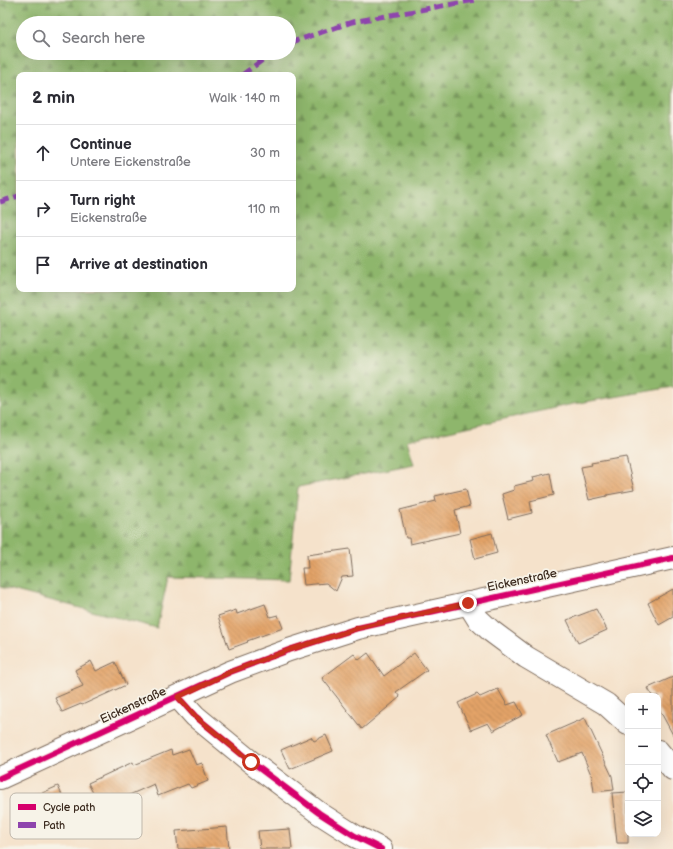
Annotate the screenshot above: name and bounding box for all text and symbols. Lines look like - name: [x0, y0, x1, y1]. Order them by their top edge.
- search box: [16, 16, 296, 60]
- icon: search: [30, 27, 52, 49]
- text: Search here: [62, 29, 145, 48]
- text: 2 min: [32, 88, 75, 108]
- text: Walk · 140 m: [209, 90, 280, 106]
- text: Continue: [70, 135, 132, 154]
- icon: ahead: [32, 142, 54, 164]
- text: 30 m: [250, 145, 280, 161]
- text: Untere Eickenstraße: [70, 154, 191, 170]
- text: Turn right: [70, 191, 135, 210]
- icon: right: [32, 198, 54, 220]
- text: 110 m: [248, 201, 280, 217]
- text: Eickenstraße: [70, 210, 147, 226]
- icon: arrive: [32, 254, 54, 276]
- text: Arrive at destination: [70, 255, 208, 274]
- street label: Eickenstraße: [486, 566, 558, 595]
- route end: [459, 594, 477, 612]
- street label: Eickenstraße: [98, 684, 169, 727]
- map controls: [625, 693, 661, 837]
- button: +: [625, 693, 661, 729]
- button: −: [625, 729, 661, 765]
- route start: [242, 753, 260, 771]
- button: locate: [625, 765, 661, 801]
- legend: [10, 793, 142, 839]
- text: Cycle path: [43, 801, 95, 814]
- button: layers: [625, 801, 661, 837]
- text: Path: [43, 819, 65, 832]

